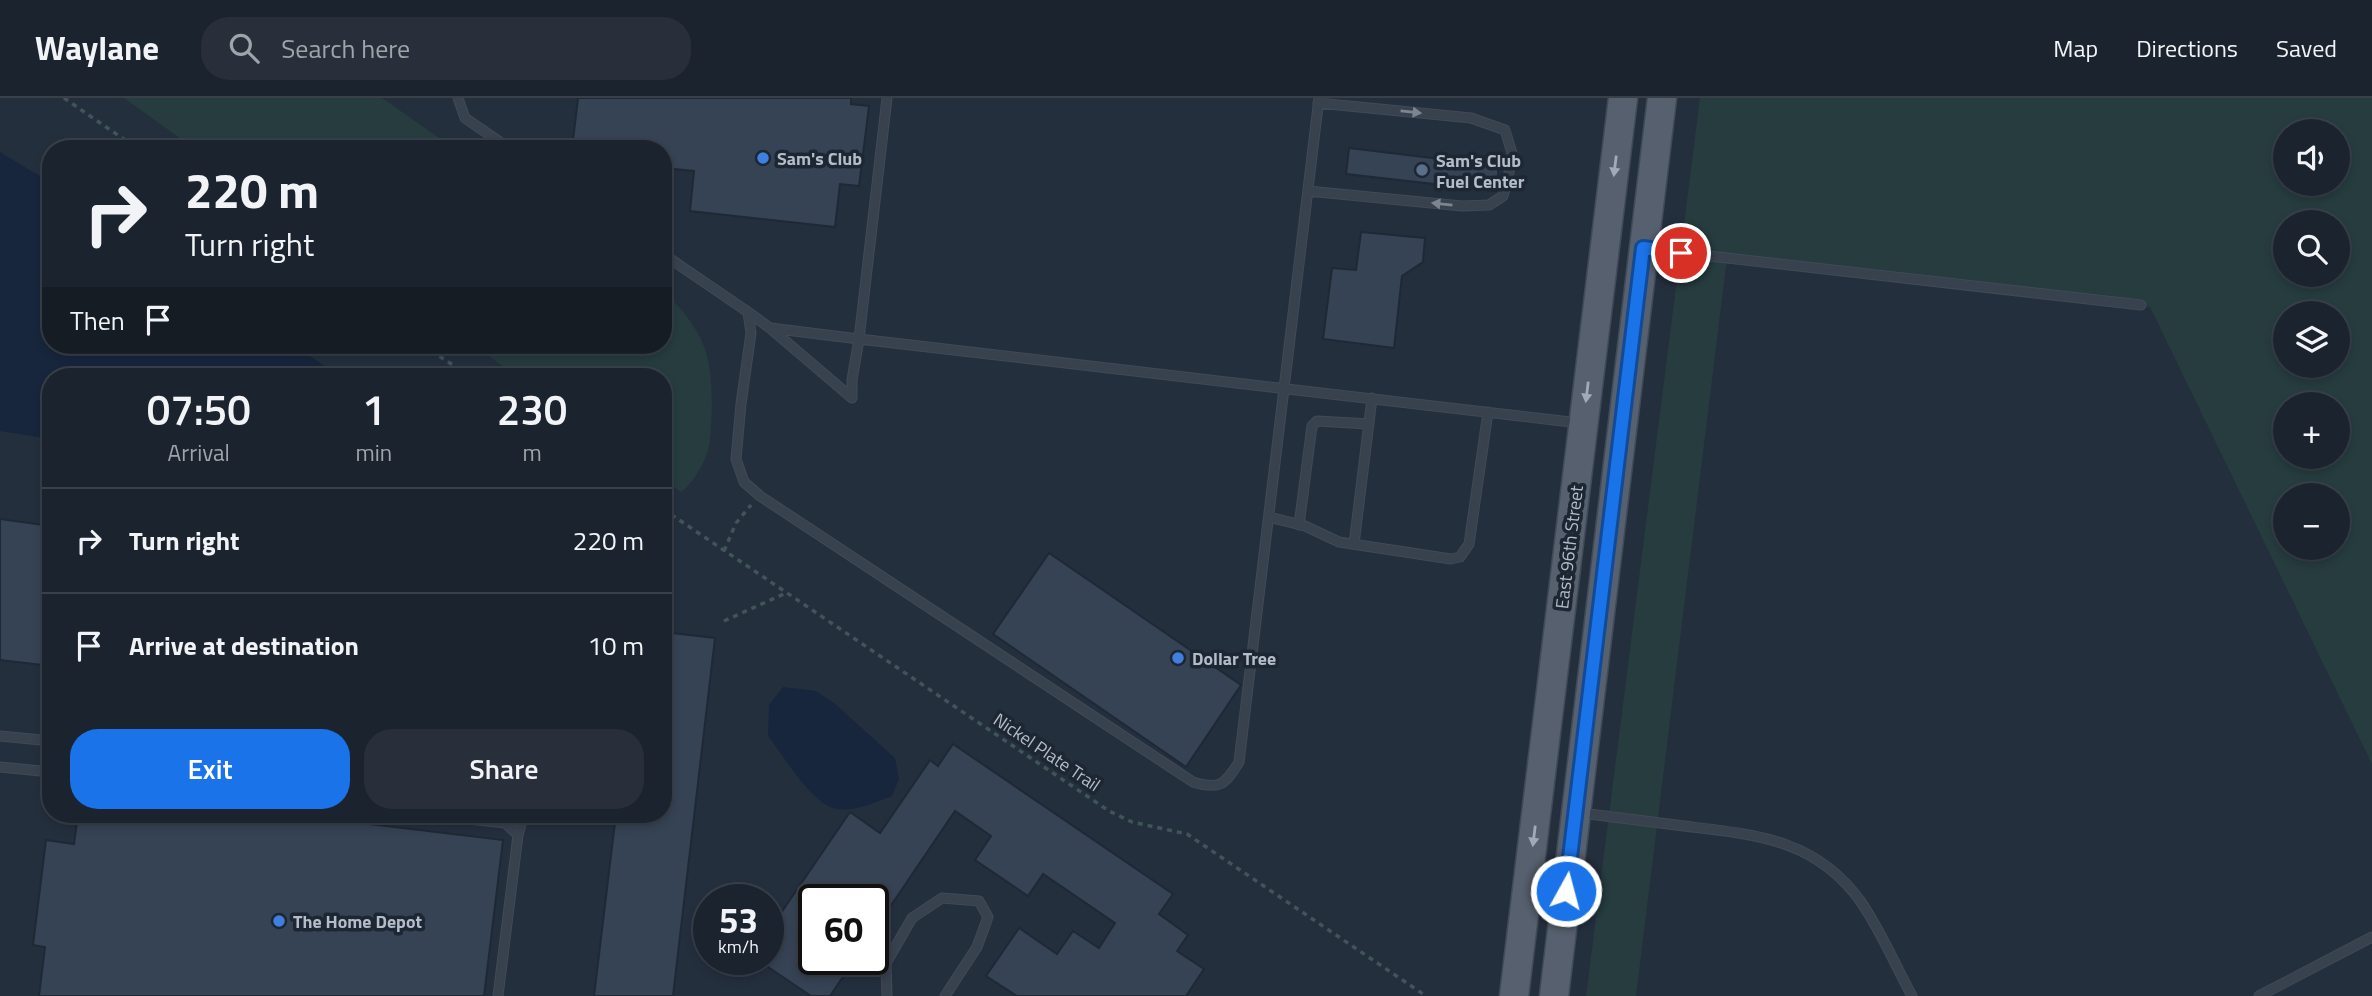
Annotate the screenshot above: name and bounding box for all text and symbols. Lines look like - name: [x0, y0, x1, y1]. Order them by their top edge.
- search box: [201, 17, 691, 80]
- text: Waylane: [35, 23, 159, 73]
- icon: search: [225, 29, 263, 67]
- text: Search here: [281, 29, 410, 68]
- text: Map: [2053, 30, 2098, 66]
- text: Directions: [2136, 30, 2238, 66]
- text: Saved: [2276, 30, 2337, 66]
- one-way arrow: [1400, 107, 1422, 118]
- map controls: [2273, 119, 2350, 560]
- button: sound: [2273, 119, 2350, 196]
- place label: Sam's Club: [777, 145, 862, 172]
- place label: Sam's Club Fuel Center: [1436, 147, 1525, 195]
- marker: Sam's Club: [755, 150, 771, 166]
- text: 220 m: [185, 152, 319, 227]
- one-way arrow: [1609, 155, 1620, 177]
- marker: Sam's Club Fuel Center: [1414, 162, 1430, 178]
- icon: right: [70, 168, 161, 259]
- one-way arrow: [1431, 199, 1453, 210]
- button: search: [2273, 210, 2350, 287]
- text: Turn right: [185, 220, 314, 268]
- pin: [1651, 223, 1711, 283]
- icon: arrive: [1662, 234, 1700, 272]
- text: Then: [70, 301, 125, 340]
- icon: arrive: [139, 301, 177, 339]
- button: layers: [2273, 301, 2350, 378]
- text: 07:50: [147, 377, 251, 441]
- text: 1: [362, 377, 386, 441]
- text: 230: [497, 377, 567, 441]
- one-way arrow: [1582, 381, 1593, 403]
- button: +: [2273, 392, 2350, 469]
- text: Arrival: [168, 435, 230, 470]
- text: min: [355, 435, 392, 470]
- text: m: [522, 435, 542, 470]
- street label: East 96th Street: [1548, 483, 1590, 610]
- button: −: [2273, 483, 2350, 560]
- text: Turn right: [129, 521, 240, 560]
- text: 220 m: [573, 521, 644, 560]
- icon: right: [70, 522, 108, 560]
- text: Arrive at destination: [129, 626, 359, 665]
- text: 10 m: [587, 626, 644, 665]
- icon: arrive: [70, 627, 108, 665]
- place label: Dollar Tree: [1192, 645, 1276, 672]
- marker: Dollar Tree: [1170, 650, 1186, 666]
- street label: Nickel Plate Trail: [988, 706, 1106, 798]
- button: Exit: [70, 729, 350, 809]
- button: Share: [364, 729, 644, 809]
- one-way arrow: [1528, 826, 1539, 848]
- position arrow: [1529, 854, 1603, 928]
- speed limit sign: 60: [798, 884, 889, 975]
- text: 53: [719, 893, 758, 947]
- place label: The Home Depot: [293, 908, 422, 935]
- marker: The Home Depot: [271, 913, 287, 929]
- text: km/h: [718, 933, 759, 960]

